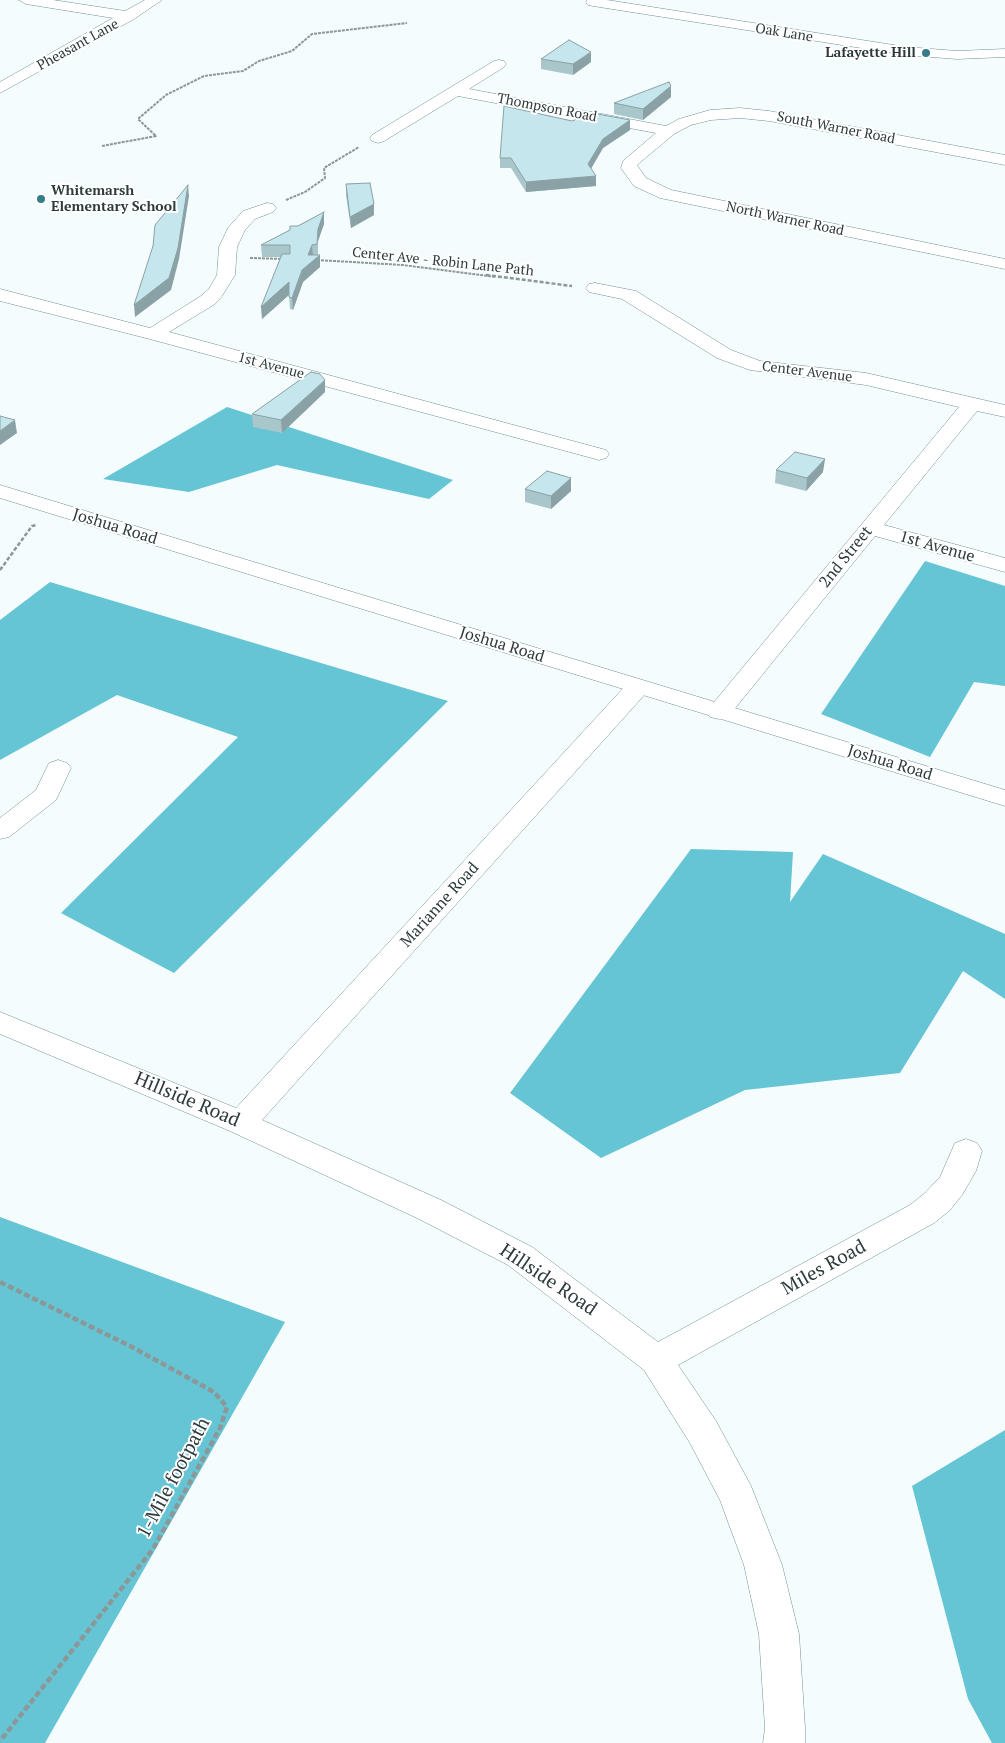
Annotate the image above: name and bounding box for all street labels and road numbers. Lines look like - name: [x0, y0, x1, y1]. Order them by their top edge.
- street label: Pheasant Lane: [34, 16, 122, 74]
- street label: Oak Lane: [754, 20, 814, 46]
- street label: Thompson Road: [496, 90, 598, 126]
- street label: South Warner Road: [775, 108, 897, 148]
- street label: North Warner Road: [724, 198, 846, 240]
- street label: Center Ave - Robin Lane Path: [351, 244, 535, 280]
- street label: 1st Avenue: [236, 349, 306, 383]
- street label: Center Avenue: [761, 358, 853, 386]
- street label: Joshua Road: [70, 505, 160, 549]
- street label: 2nd Street: [815, 522, 877, 592]
- street label: 1st Avenue: [897, 527, 977, 567]
- street label: Joshua Road: [457, 623, 547, 667]
- street label: Joshua Road: [845, 741, 935, 785]
- street label: Marianne Road: [397, 859, 483, 951]
- street label: Hillside Road: [131, 1068, 243, 1132]
- street label: Miles Road: [778, 1236, 870, 1300]
- street label: Hillside Road: [495, 1239, 601, 1321]
- street label: 1-Mile footpath: [133, 1414, 215, 1542]

